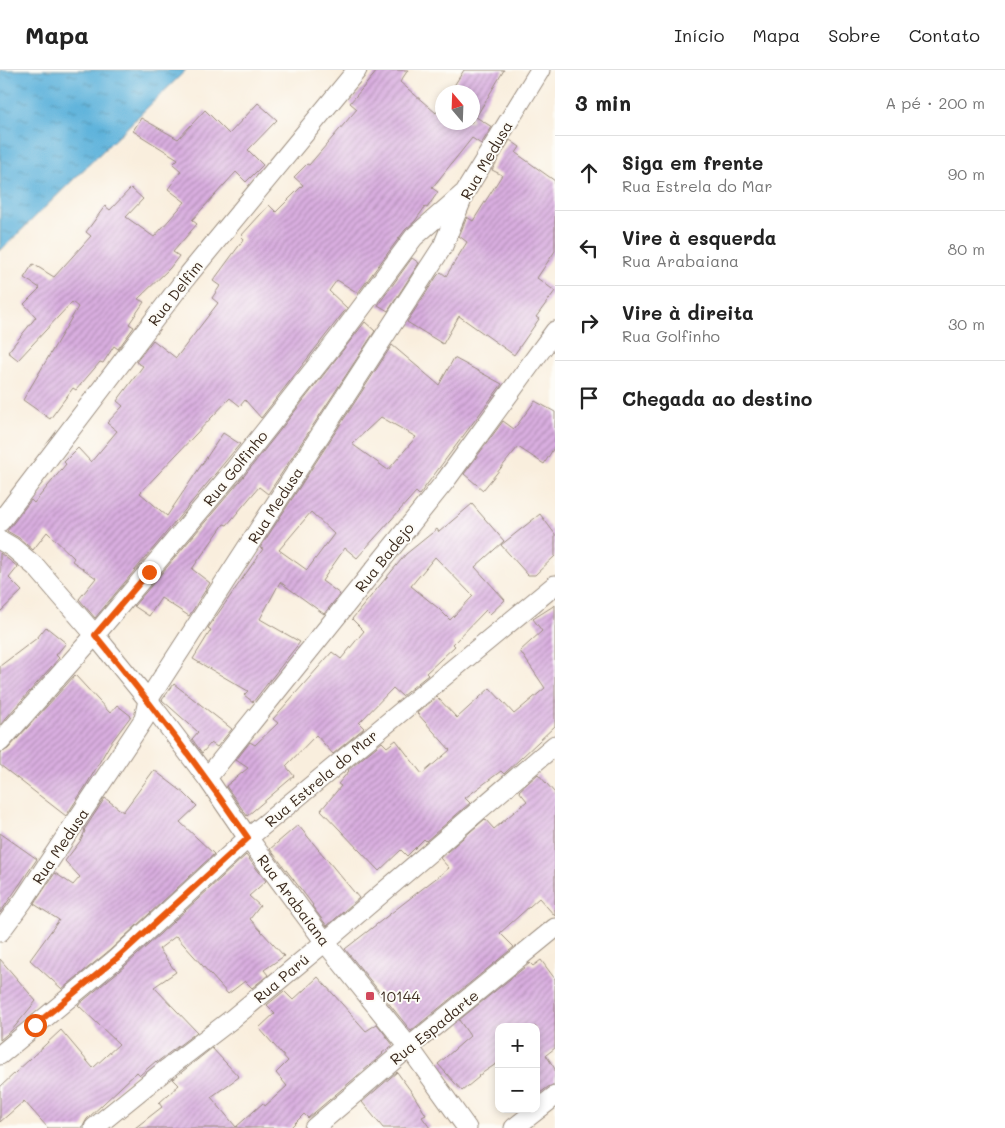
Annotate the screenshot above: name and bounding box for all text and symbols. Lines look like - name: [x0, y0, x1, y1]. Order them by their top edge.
- text: Mapa: [25, 19, 89, 50]
- text: Início: [674, 23, 724, 47]
- text: Mapa: [752, 23, 800, 47]
- text: Sobre: [828, 23, 881, 47]
- text: Contato: [909, 23, 980, 47]
- north arrow: [435, 85, 480, 130]
- text: 3 min: [575, 89, 631, 116]
- text: A pé · 200 m: [885, 92, 985, 113]
- street label: Rua Medusa: [455, 117, 517, 203]
- text: Siga em frente: [622, 150, 763, 175]
- icon: ahead: [575, 159, 603, 187]
- text: 90 m: [948, 163, 985, 184]
- text: Rua Estrela do Mar: [622, 175, 773, 196]
- text: Vire à esquerda: [622, 225, 777, 250]
- icon: left: [575, 234, 603, 262]
- text: 80 m: [948, 238, 985, 259]
- text: Rua Arabaiana: [622, 250, 739, 271]
- street label: Rua Delfim: [143, 256, 207, 330]
- text: Vire à direita: [622, 300, 754, 325]
- icon: right: [575, 309, 603, 337]
- text: 30 m: [948, 313, 985, 334]
- text: Rua Golfinho: [622, 325, 720, 346]
- icon: arrive: [575, 384, 603, 412]
- text: Chegada ao destino: [622, 386, 812, 411]
- street label: Rua Golfinho: [198, 426, 272, 510]
- street label: Rua Medusa: [243, 463, 307, 547]
- street label: Rua Badejo: [350, 518, 418, 596]
- route end: [138, 561, 161, 584]
- street label: Rua Estrela do Mar: [260, 725, 382, 831]
- street label: Rua Medusa: [27, 804, 93, 888]
- street label: Rua Arabaiana: [253, 850, 335, 950]
- street label: Rua Parú: [249, 949, 313, 1007]
- street label: Rua Espadarte: [385, 985, 483, 1069]
- place label: 10144: [380, 986, 420, 1006]
- marker: 10144: [364, 990, 376, 1002]
- route start: [24, 1014, 47, 1037]
- map controls: [495, 1023, 540, 1113]
- button: +: [495, 1023, 540, 1068]
- button: −: [495, 1068, 540, 1113]

